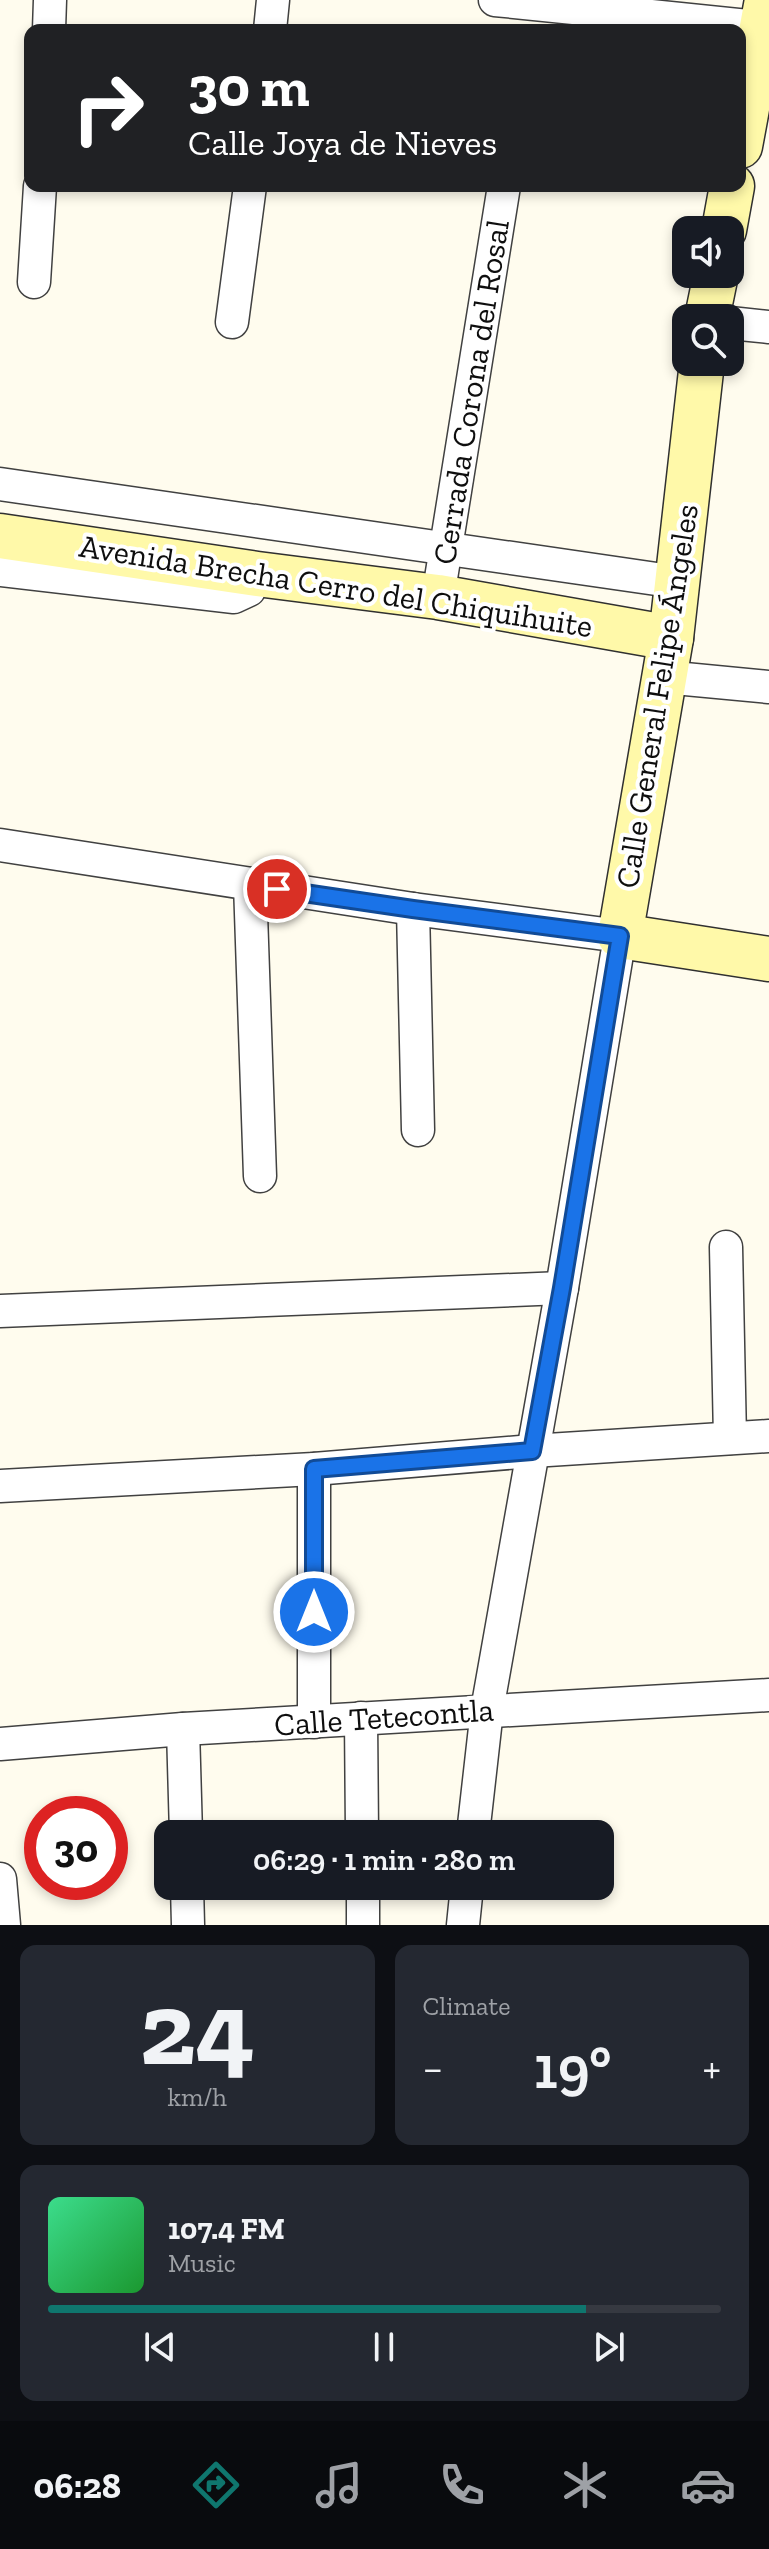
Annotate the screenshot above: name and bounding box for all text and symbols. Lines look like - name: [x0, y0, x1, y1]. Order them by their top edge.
- text: 30 m: [188, 53, 310, 120]
- icon: right: [56, 56, 160, 160]
- text: Calle Joya de Nieves: [188, 121, 497, 164]
- map controls: [672, 216, 744, 376]
- button: sound: [672, 216, 744, 288]
- street label: Cerrada Corona del Rosal: [425, 217, 517, 567]
- button: search: [672, 304, 744, 376]
- street label: Calle General Felipe Ángeles: [608, 501, 706, 891]
- street label: Avenida Brecha Cerro del Chiquihuite: [77, 527, 595, 645]
- pin: [243, 855, 311, 923]
- icon: arrive: [255, 867, 299, 911]
- position arrow: [272, 1570, 356, 1654]
- street label: Calle Tetecontla: [273, 1690, 495, 1744]
- speed limit sign: 30: [24, 1796, 128, 1900]
- text: 06:29 · 1 min · 280 m: [253, 1842, 515, 1878]
- text: 24: [140, 1966, 255, 2091]
- text: Climate: [423, 1990, 510, 2022]
- text: 19°: [534, 2031, 612, 2103]
- text: −: [423, 2041, 443, 2094]
- text: +: [702, 2041, 721, 2094]
- text: km/h: [168, 2081, 227, 2113]
- text: 107.4 FM: [168, 2211, 285, 2247]
- text: Music: [168, 2247, 236, 2279]
- icon: previous: [138, 2325, 182, 2369]
- icon: pause: [362, 2325, 406, 2369]
- icon: next: [587, 2325, 631, 2369]
- icon: directions: [188, 2457, 244, 2513]
- icon: music: [311, 2457, 367, 2513]
- icon: phone: [434, 2457, 490, 2513]
- icon: climate: [557, 2457, 613, 2513]
- icon: car: [680, 2457, 736, 2513]
- text: 06:28: [33, 2464, 121, 2507]

